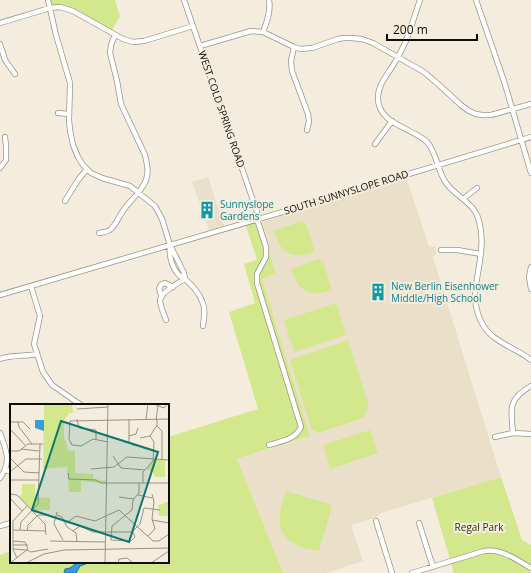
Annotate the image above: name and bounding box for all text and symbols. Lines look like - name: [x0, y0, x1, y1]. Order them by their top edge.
- scale bar: [387, 16, 477, 42]
- text: 200 m: [393, 21, 428, 38]
- street label: WEST COLD SPRING ROAD: [195, 49, 249, 169]
- street label: SOUTH SUNNYSLOPE ROAD: [282, 166, 410, 218]
- place label: Sunnyslope Gardens: [220, 197, 274, 223]
- building icon: Sunnyslope Gardens: [197, 200, 217, 220]
- place label: New Berlin Eisenhower Middle/High School: [391, 279, 499, 305]
- building icon: New Berlin Eisenhower Middle/High School: [368, 282, 388, 302]
- inset map: [10, 404, 169, 563]
- park label: Regal Park: [455, 520, 504, 534]

